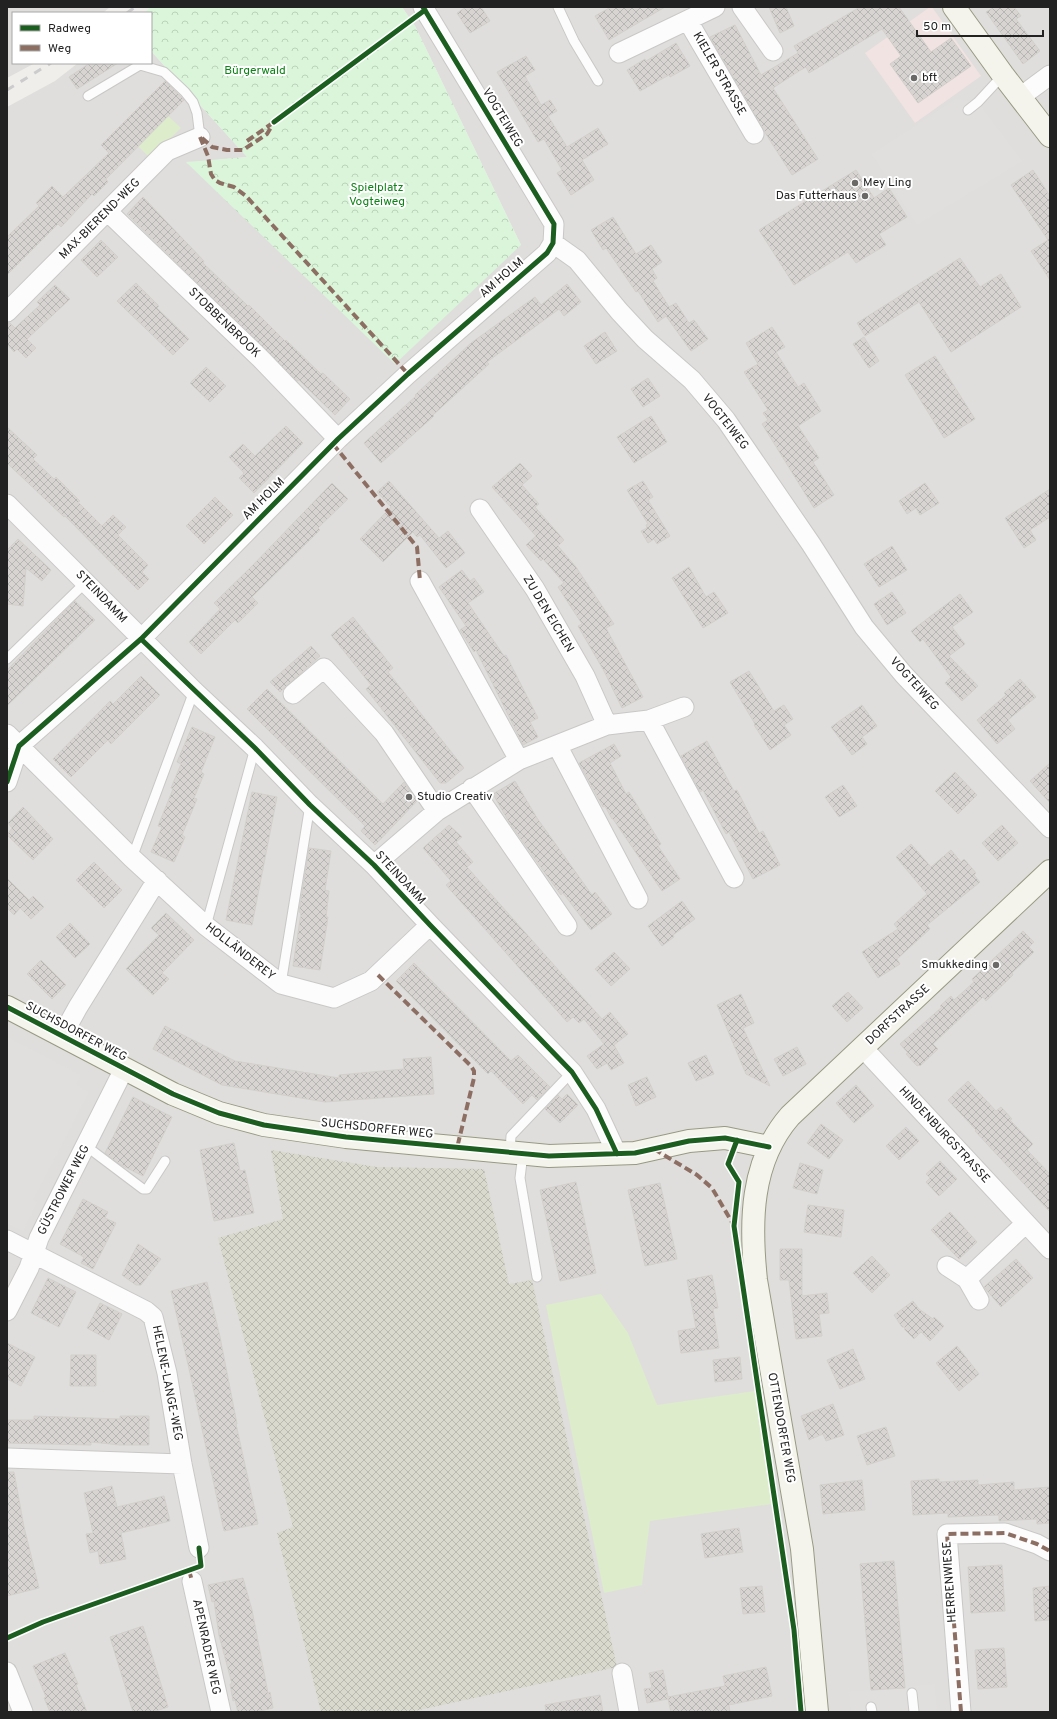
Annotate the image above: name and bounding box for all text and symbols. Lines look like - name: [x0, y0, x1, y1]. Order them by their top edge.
- legend: [12, 12, 152, 64]
- scale bar: [917, 12, 1043, 38]
- text: 50 m: [923, 19, 951, 35]
- text: Radweg: [48, 21, 91, 37]
- street label: KIELER STRASSE: [689, 29, 749, 119]
- text: Weg: [48, 41, 71, 57]
- park label: Bürgerwald: [224, 63, 286, 79]
- place label: bft: [922, 70, 937, 86]
- marker: bft: [909, 73, 919, 83]
- street label: VOGTEIWEG: [478, 85, 526, 151]
- street label: MAX-BIEREND-WEG: [56, 175, 144, 263]
- place label: Mey Ling: [863, 175, 912, 191]
- marker: Mey Ling: [850, 178, 860, 188]
- park label: Spielplatz Vogteiweg: [349, 180, 405, 210]
- place label: Das Futterhaus: [776, 188, 857, 204]
- marker: Das Futterhaus: [860, 191, 870, 201]
- street label: AM HOLM: [476, 254, 528, 302]
- street label: STOBBENBROOK: [184, 284, 264, 362]
- street label: VOGTEIWEG: [698, 391, 752, 453]
- street label: AM HOLM: [239, 474, 289, 524]
- street label: STEINDAMM: [72, 567, 130, 627]
- street label: ZU DEN EICHEN: [519, 572, 577, 656]
- street label: VOGTEIWEG: [886, 654, 942, 714]
- place label: Studio Creativ: [417, 789, 492, 805]
- marker: Studio Creativ: [404, 792, 414, 802]
- street label: STEINDAMM: [371, 848, 429, 908]
- street label: HOLLÄNDEREY: [202, 920, 279, 985]
- place label: Smukkeding: [921, 957, 988, 973]
- marker: Smukkeding: [991, 960, 1001, 970]
- street label: DORFSTRASSE: [862, 981, 934, 1049]
- street label: SUCHSDORFER WEG: [22, 998, 130, 1066]
- street label: HINDENBURGSTRASSE: [895, 1083, 993, 1187]
- street label: SUCHSDORFER WEG: [320, 1115, 434, 1143]
- street label: GÜSTROWER WEG: [34, 1142, 94, 1238]
- street label: HELENE-LANGE-WEG: [148, 1324, 186, 1442]
- street label: OTTENDORFER WEG: [763, 1371, 799, 1485]
- street label: HERRENWIESE: [939, 1541, 961, 1623]
- street label: APENRADER WEG: [188, 1598, 224, 1696]

